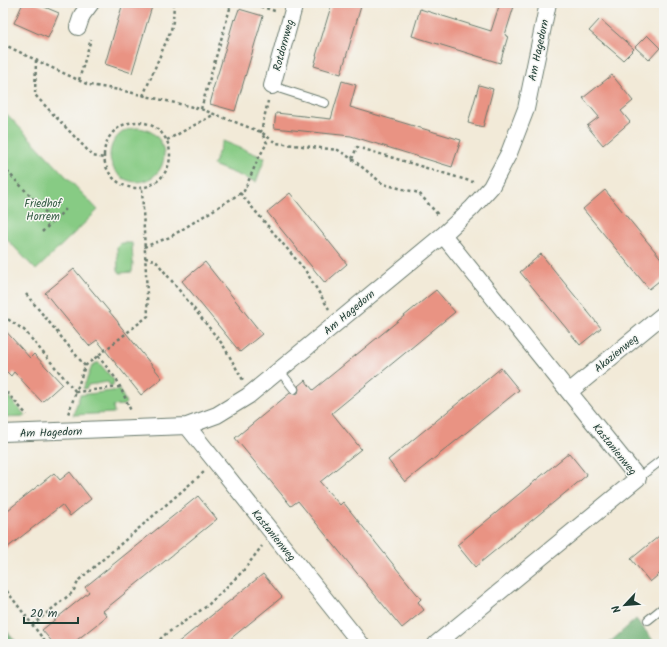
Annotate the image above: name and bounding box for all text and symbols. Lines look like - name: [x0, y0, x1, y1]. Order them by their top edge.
- street label: Rotdornweg: [268, 17, 300, 73]
- street label: Am Hagedorn: [524, 18, 554, 83]
- park label: Friedhof Horrem: [24, 195, 64, 226]
- street label: Am Hagedorn: [320, 286, 379, 340]
- street label: Akazienweg: [590, 330, 643, 377]
- street label: Kastanienweg: [588, 420, 641, 480]
- street label: Am Hagedorn: [19, 423, 83, 443]
- street label: Kastanienweg: [247, 506, 300, 566]
- north arrow: [605, 585, 645, 625]
- scale bar: [24, 599, 78, 625]
- text: N: [607, 602, 627, 616]
- text: 20 m: [30, 604, 58, 623]

